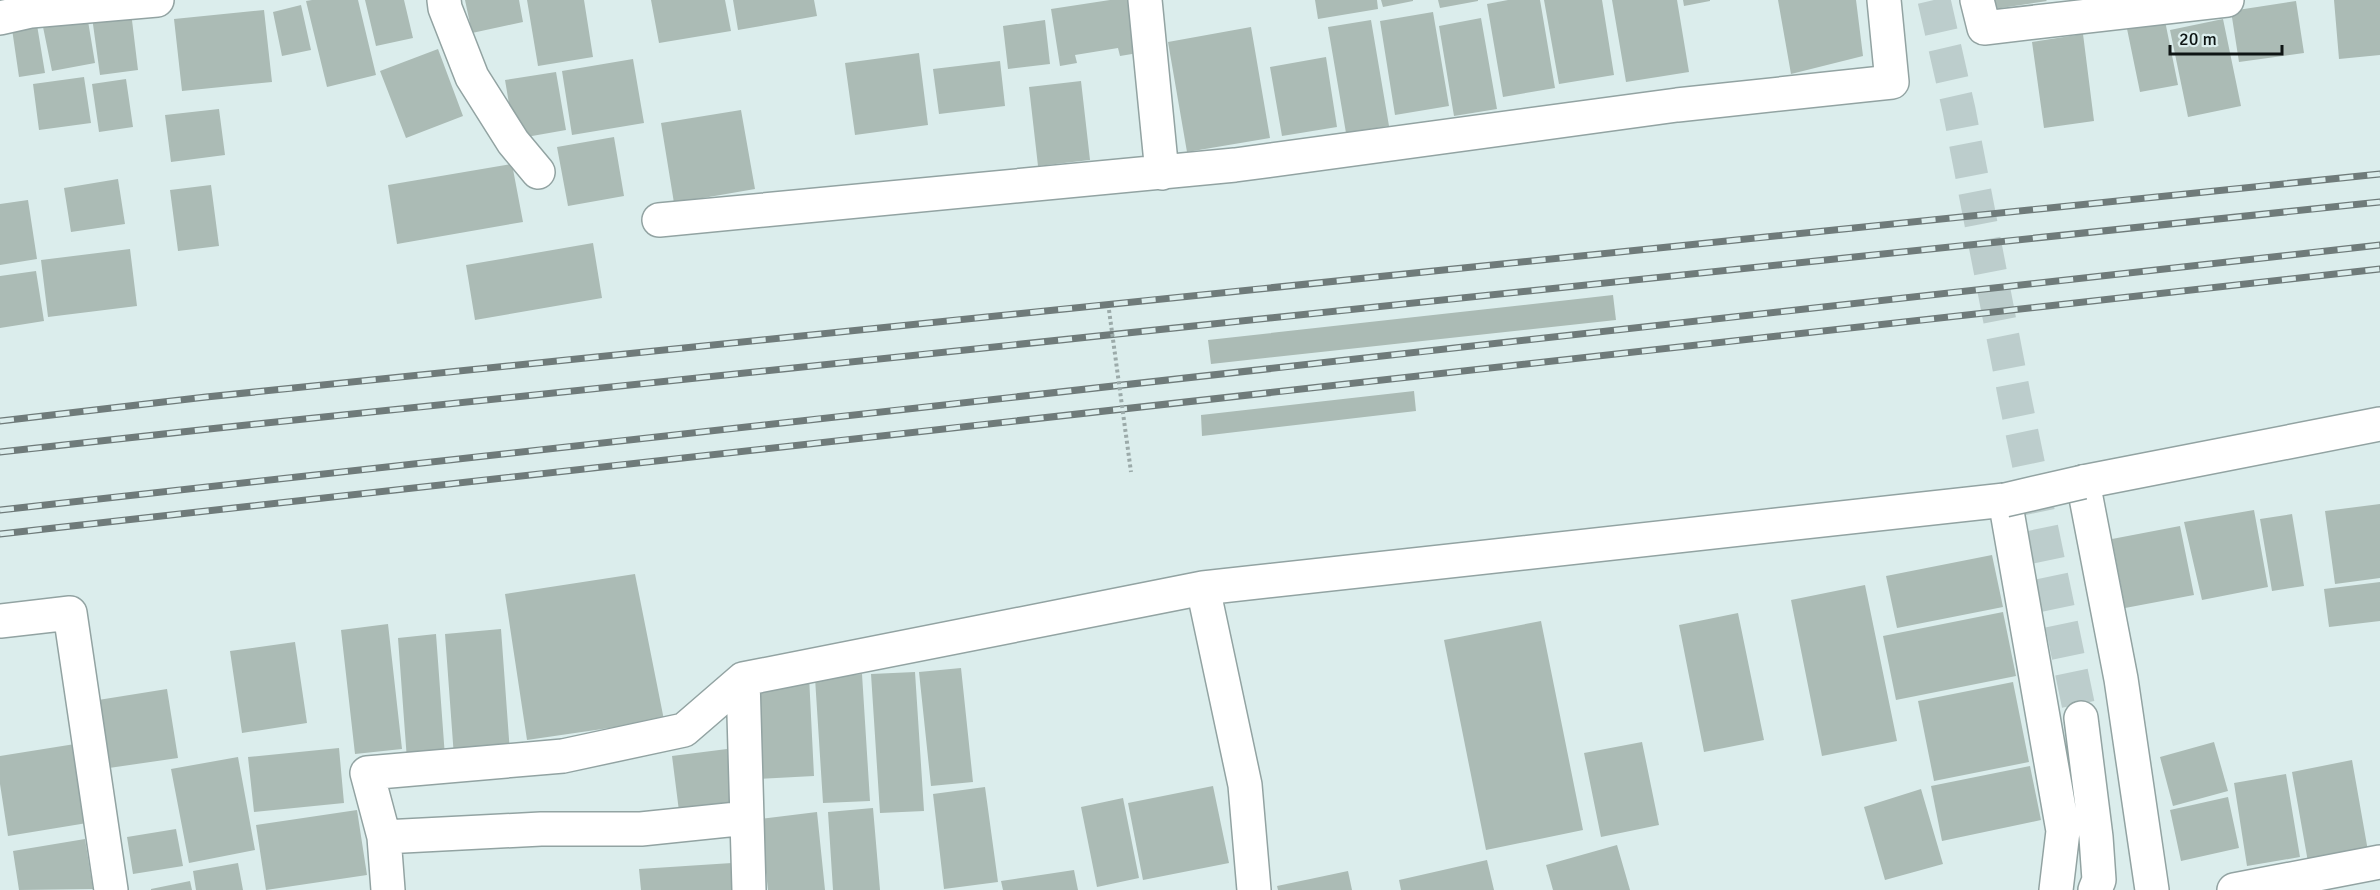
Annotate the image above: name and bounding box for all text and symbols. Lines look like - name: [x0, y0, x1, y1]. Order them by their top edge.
- scale bar: [2170, 18, 2282, 56]
- text: 20 m: [2179, 28, 2217, 50]

